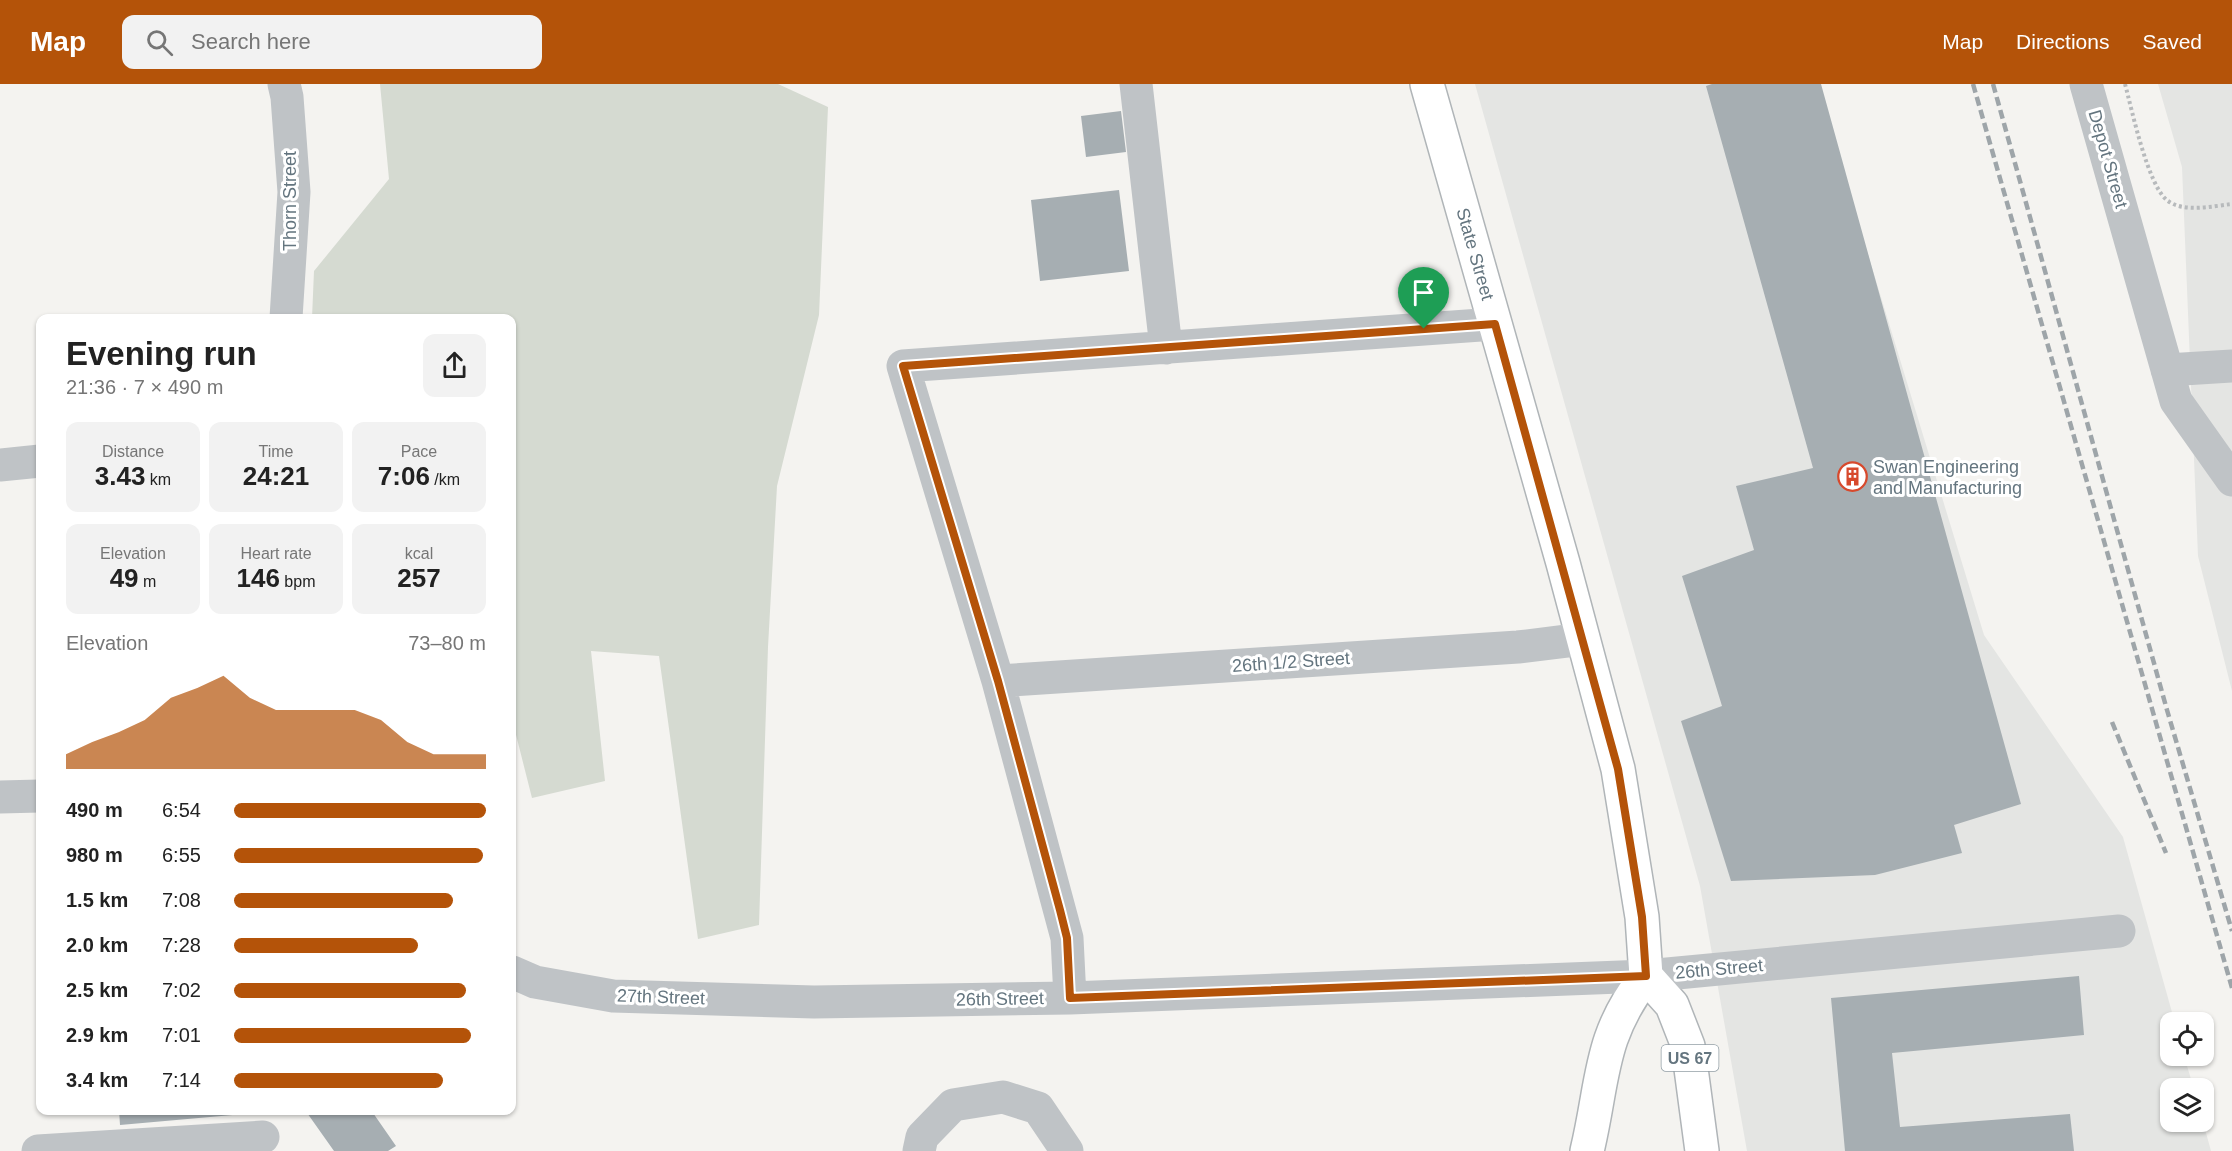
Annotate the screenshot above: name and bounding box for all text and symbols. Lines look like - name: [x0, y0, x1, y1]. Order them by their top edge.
- search box: [122, 15, 542, 69]
- text: Map: [30, 26, 86, 57]
- icon: search: [143, 26, 176, 59]
- text: Search here: [191, 29, 311, 54]
- text: Map: [1942, 30, 1983, 53]
- text: Directions: [2016, 30, 2109, 53]
- text: Saved: [2142, 30, 2202, 53]
- street label: Depot Street: [2084, 108, 2132, 210]
- street label: Thorn Street: [280, 151, 300, 251]
- street label: State Street: [1452, 206, 1498, 302]
- pin: [1398, 267, 1449, 329]
- icon: arrive: [1407, 276, 1440, 309]
- button: share: [423, 334, 486, 397]
- text: Evening run: [66, 335, 257, 372]
- text: 21:36 · 7 × 490 m: [66, 376, 223, 398]
- text: Distance: [102, 443, 164, 460]
- text: Time: [259, 443, 293, 460]
- text: Pace: [401, 443, 437, 460]
- place label: Swan Engineering and Manufacturing: [1873, 457, 2022, 498]
- text: 3.43: [95, 461, 145, 491]
- text: 24:21: [243, 461, 309, 491]
- text: 7:06: [378, 461, 430, 491]
- building icon: Swan Engineering and Manufacturing: [1836, 461, 1868, 493]
- text: km: [145, 471, 171, 488]
- text: /km: [430, 471, 460, 488]
- text: Elevation: [100, 545, 166, 562]
- text: Heart rate: [240, 545, 312, 562]
- text: kcal: [405, 545, 433, 562]
- text: 49: [110, 563, 139, 593]
- text: 146: [237, 563, 280, 593]
- text: 257: [397, 563, 441, 593]
- text: m: [139, 573, 156, 590]
- text: bpm: [280, 573, 315, 590]
- text: Elevation: [66, 632, 148, 654]
- text: 73–80 m: [408, 632, 486, 654]
- street label: 26th 1/2 Street: [1231, 648, 1351, 676]
- text: 490 m: [66, 799, 123, 821]
- text: 6:54: [162, 799, 201, 821]
- text: 980 m: [66, 844, 123, 866]
- text: 6:55: [162, 844, 201, 866]
- text: 1.5 km: [66, 889, 128, 911]
- text: 7:08: [162, 889, 201, 911]
- text: 2.0 km: [66, 934, 128, 956]
- text: 7:28: [162, 934, 201, 956]
- street label: 26th Street: [1674, 955, 1764, 983]
- text: 2.5 km: [66, 979, 128, 1001]
- text: 7:02: [162, 979, 201, 1001]
- street label: 27th Street: [617, 985, 705, 1009]
- street label: 26th Street: [956, 988, 1044, 1010]
- map controls: [2160, 1012, 2214, 1132]
- button: locate: [2160, 1012, 2214, 1066]
- text: 2.9 km: [66, 1024, 128, 1046]
- text: 7:01: [162, 1024, 201, 1046]
- road number: US 67: [1662, 1045, 1718, 1071]
- text: 3.4 km: [66, 1069, 128, 1091]
- text: 7:14: [162, 1069, 201, 1091]
- button: layers: [2160, 1078, 2214, 1132]

